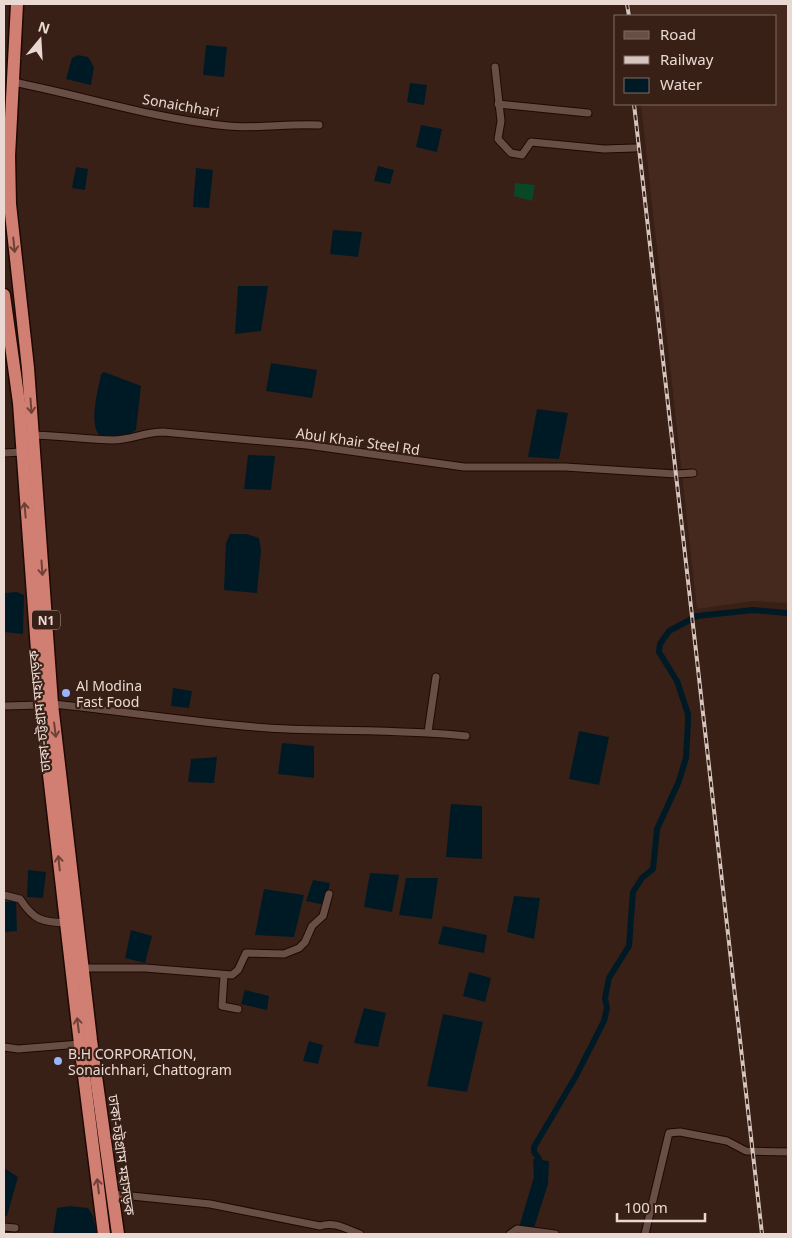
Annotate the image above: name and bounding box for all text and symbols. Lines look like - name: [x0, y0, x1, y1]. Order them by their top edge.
- north arrow: [15, 15, 65, 65]
- legend: [614, 15, 777, 105]
- text: N: [36, 16, 53, 38]
- text: Road: [660, 24, 696, 44]
- text: Railway: [660, 49, 714, 69]
- text: Water: [660, 74, 702, 94]
- street label: Sonaichhari: [141, 89, 221, 121]
- one-way arrow: [9, 236, 19, 252]
- one-way arrow: [26, 398, 35, 414]
- street label: Abul Khair Steel Rd: [295, 423, 421, 459]
- one-way arrow: [21, 502, 30, 518]
- one-way arrow: [38, 560, 47, 576]
- road number: N1: [32, 610, 60, 630]
- street label: ঢাকা-চট্টগ্রাম মহাসড়ক: [23, 649, 55, 774]
- place label: Al Modina Fast Food: [76, 676, 142, 711]
- marker: Al Modina Fast Food: [60, 687, 72, 699]
- one-way arrow: [51, 722, 61, 738]
- one-way arrow: [54, 856, 64, 872]
- one-way arrow: [73, 1017, 83, 1033]
- place label: B.H CORPORATION, Sonaichhari, Chattogram: [68, 1044, 232, 1079]
- marker: B.H CORPORATION, Sonaichhari, Chattogram: [52, 1055, 64, 1067]
- street label: ঢাকা-চট্টগ্রাম মহাসড়ক: [104, 1092, 140, 1217]
- one-way arrow: [93, 1178, 103, 1194]
- scale bar: [617, 1190, 704, 1222]
- text: 100 m: [624, 1197, 668, 1217]

